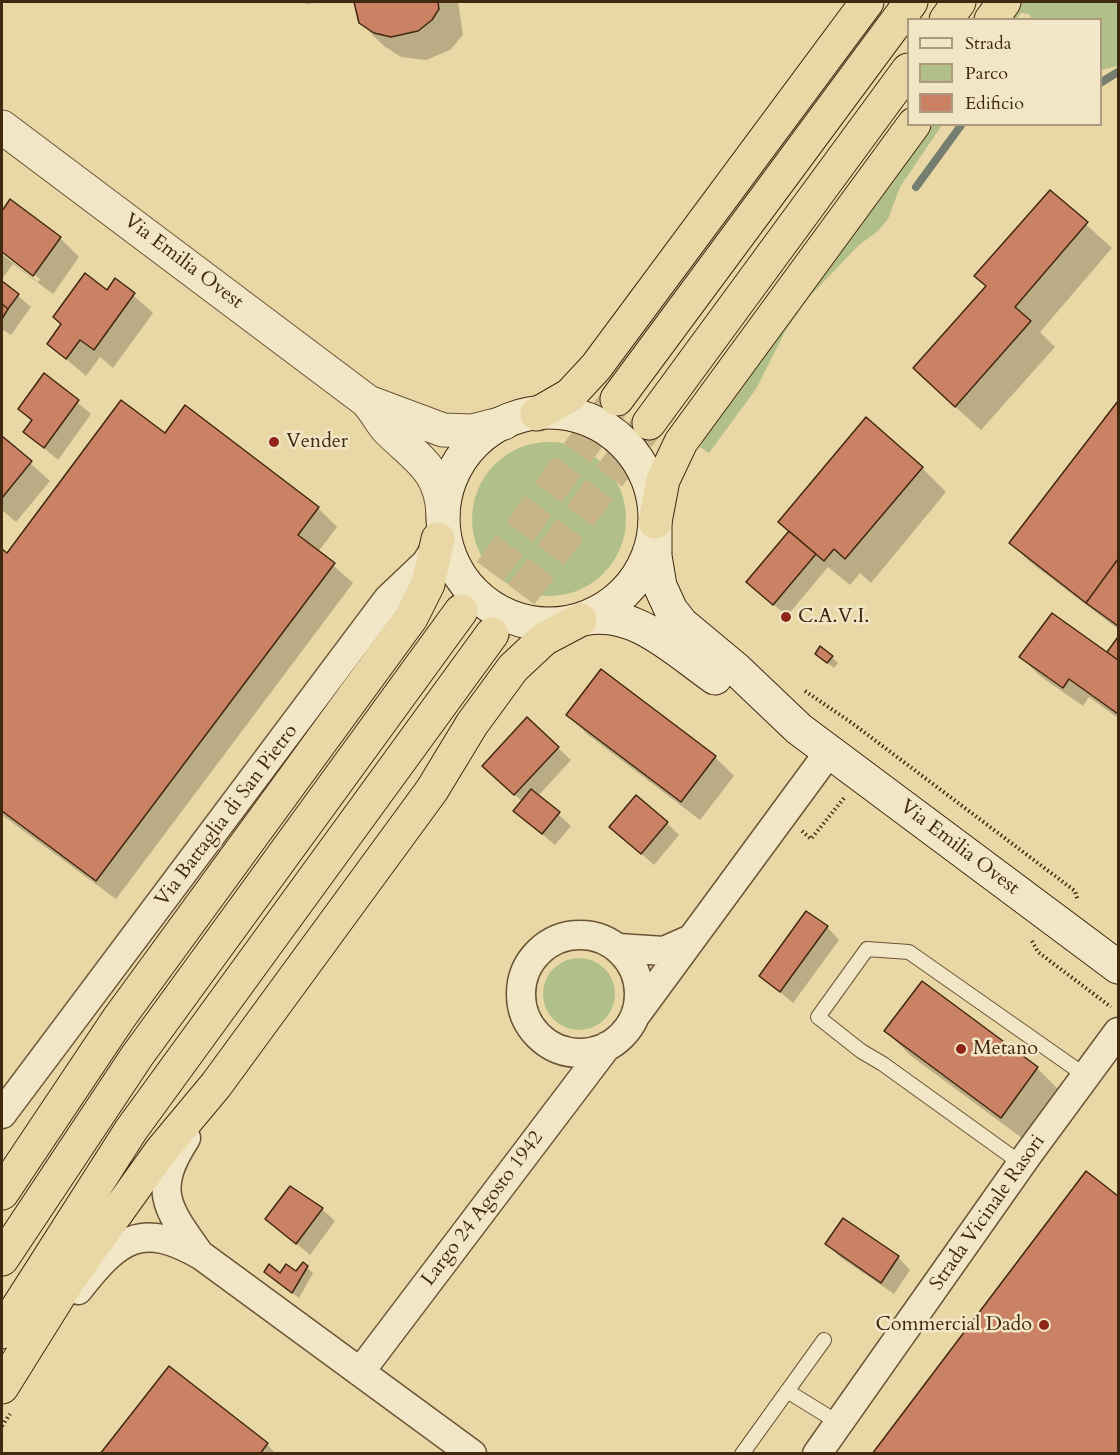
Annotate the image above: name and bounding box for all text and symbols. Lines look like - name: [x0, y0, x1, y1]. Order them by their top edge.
- legend: [907, 18, 1102, 126]
- text: Strada: [965, 31, 1011, 56]
- text: Parco: [965, 61, 1008, 86]
- text: Edificio: [965, 91, 1024, 116]
- street label: Via Emilia Ovest: [119, 209, 247, 315]
- place label: Vender: [286, 430, 348, 454]
- marker: Vender: [267, 435, 281, 449]
- place label: C.A.V.I.: [798, 605, 869, 629]
- marker: C.A.V.I.: [779, 610, 793, 624]
- street label: Via Battaglia di San Pietro: [151, 720, 303, 912]
- street label: Via Emilia Ovest: [895, 795, 1023, 901]
- place label: Metano: [973, 1037, 1038, 1061]
- marker: Metano: [954, 1042, 968, 1056]
- street label: Largo 24 Agosto 1942: [417, 1127, 549, 1291]
- street label: Strada Vicinale Rasori: [925, 1131, 1051, 1295]
- place label: Commercial Dado: [875, 1313, 1032, 1337]
- marker: Commercial Dado: [1037, 1318, 1051, 1332]

